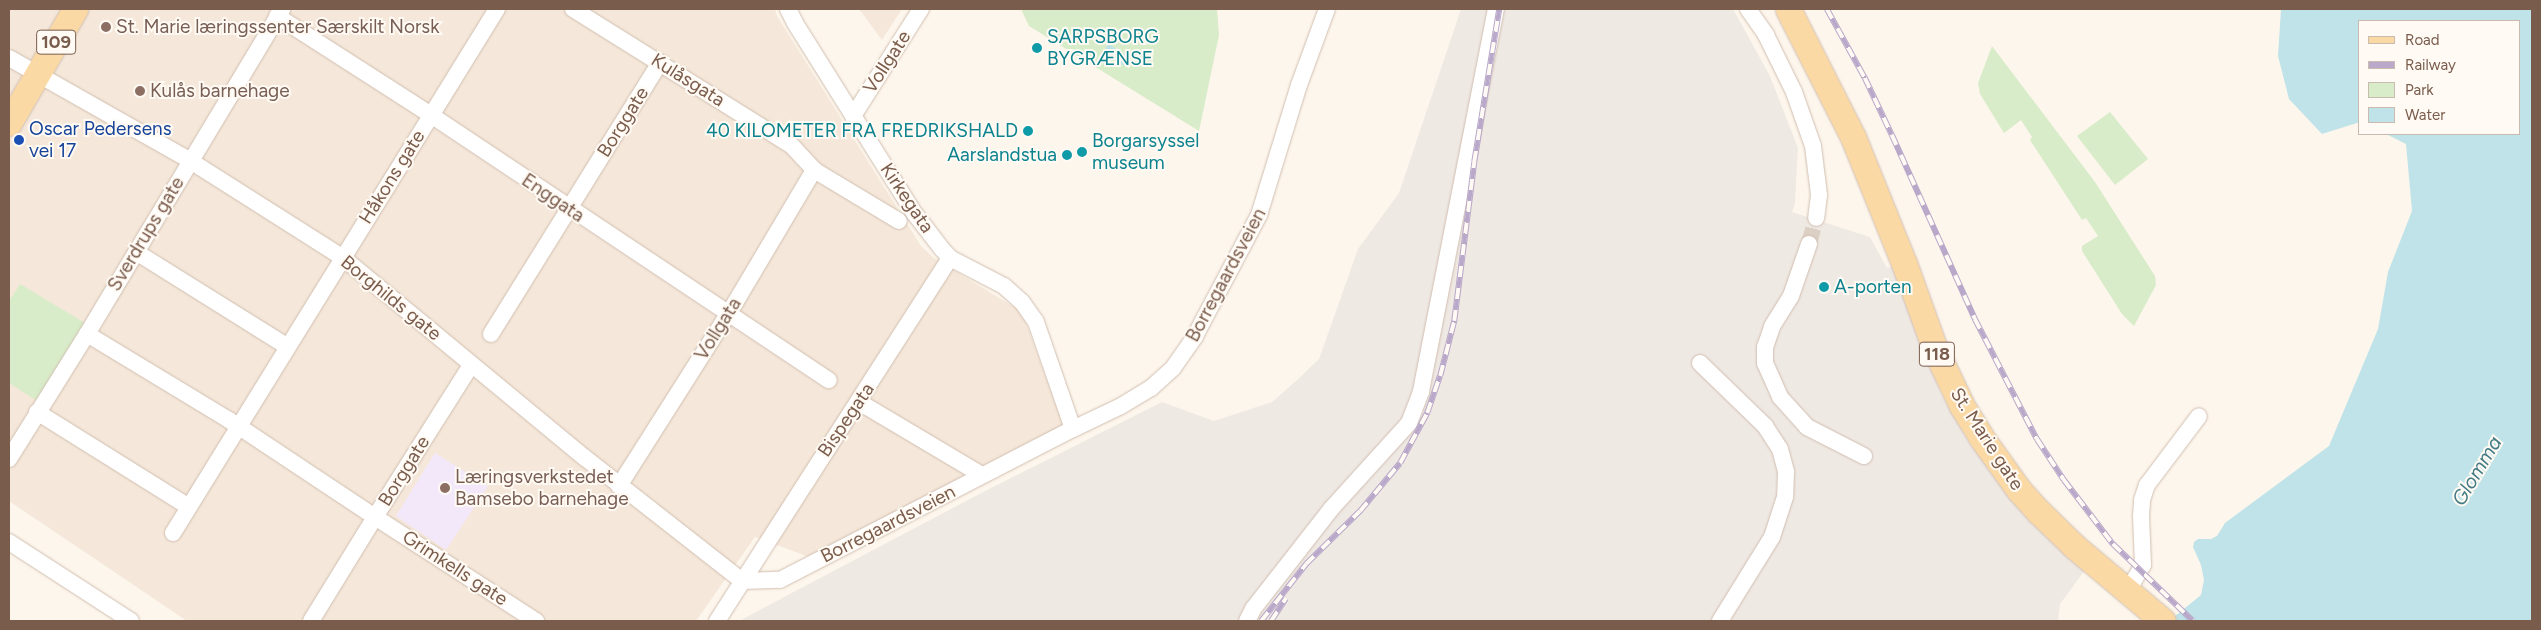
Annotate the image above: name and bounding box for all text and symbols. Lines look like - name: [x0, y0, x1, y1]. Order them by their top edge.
- place label: St. Marie læringssenter Særskilt Norsk: [116, 16, 439, 38]
- legend: [2358, 20, 2521, 135]
- marker: St. Marie læringssenter Særskilt Norsk: [100, 21, 112, 33]
- street label: Vollgate: [858, 26, 916, 98]
- place label: SARPSBORG BYGRÆNSE: [1047, 26, 1159, 70]
- road number: 109: [36, 27, 76, 58]
- text: Road: [2405, 31, 2440, 49]
- marker: SARPSBORG BYGRÆNSE: [1031, 42, 1043, 54]
- street label: Kulåsgata: [647, 48, 729, 112]
- text: Railway: [2405, 56, 2456, 74]
- place label: Kulås barnehage: [150, 80, 290, 102]
- text: Park: [2405, 81, 2434, 99]
- street label: Borggate: [593, 83, 653, 161]
- marker: Kulås barnehage: [134, 85, 146, 97]
- text: Water: [2405, 106, 2445, 124]
- place label: Oscar Pedersens vei 17: [29, 118, 171, 162]
- place label: 40 KILOMETER FRA FREDRIKSHALD: [706, 120, 1018, 142]
- marker: 40 KILOMETER FRA FREDRIKSHALD: [1022, 125, 1034, 137]
- street label: Håkons gate: [354, 126, 430, 228]
- place label: Borgarsyssel museum: [1092, 130, 1199, 174]
- marker: Oscar Pedersens vei 17: [13, 134, 25, 146]
- place label: Aarslandstua: [947, 144, 1057, 166]
- marker: Borgarsyssel museum: [1076, 146, 1088, 158]
- marker: Aarslandstua: [1061, 149, 1073, 161]
- street label: Kirkegata: [875, 159, 939, 237]
- street label: Enggata: [517, 169, 589, 227]
- street label: Sverdrups gate: [103, 173, 189, 295]
- street label: Borregaardsveien: [1181, 204, 1271, 346]
- street label: Borghilds gate: [336, 251, 446, 345]
- place label: A-porten: [1834, 276, 1912, 298]
- marker: A-porten: [1818, 281, 1830, 293]
- street label: Vollgata: [690, 294, 746, 364]
- road number: 118: [1918, 338, 1956, 369]
- street label: Bispegata: [813, 379, 879, 461]
- street label: St. Marie gate: [1945, 384, 2029, 494]
- street label: Borggate: [374, 432, 434, 510]
- water label: Glomma: [2447, 432, 2507, 510]
- place label: Læringsverkstedet Bamsebo barnehage: [455, 466, 629, 510]
- street label: Borregaardsveien: [817, 480, 959, 568]
- marker: Læringsverkstedet Bamsebo barnehage: [439, 482, 451, 494]
- street label: Grimkells gate: [398, 525, 512, 611]

